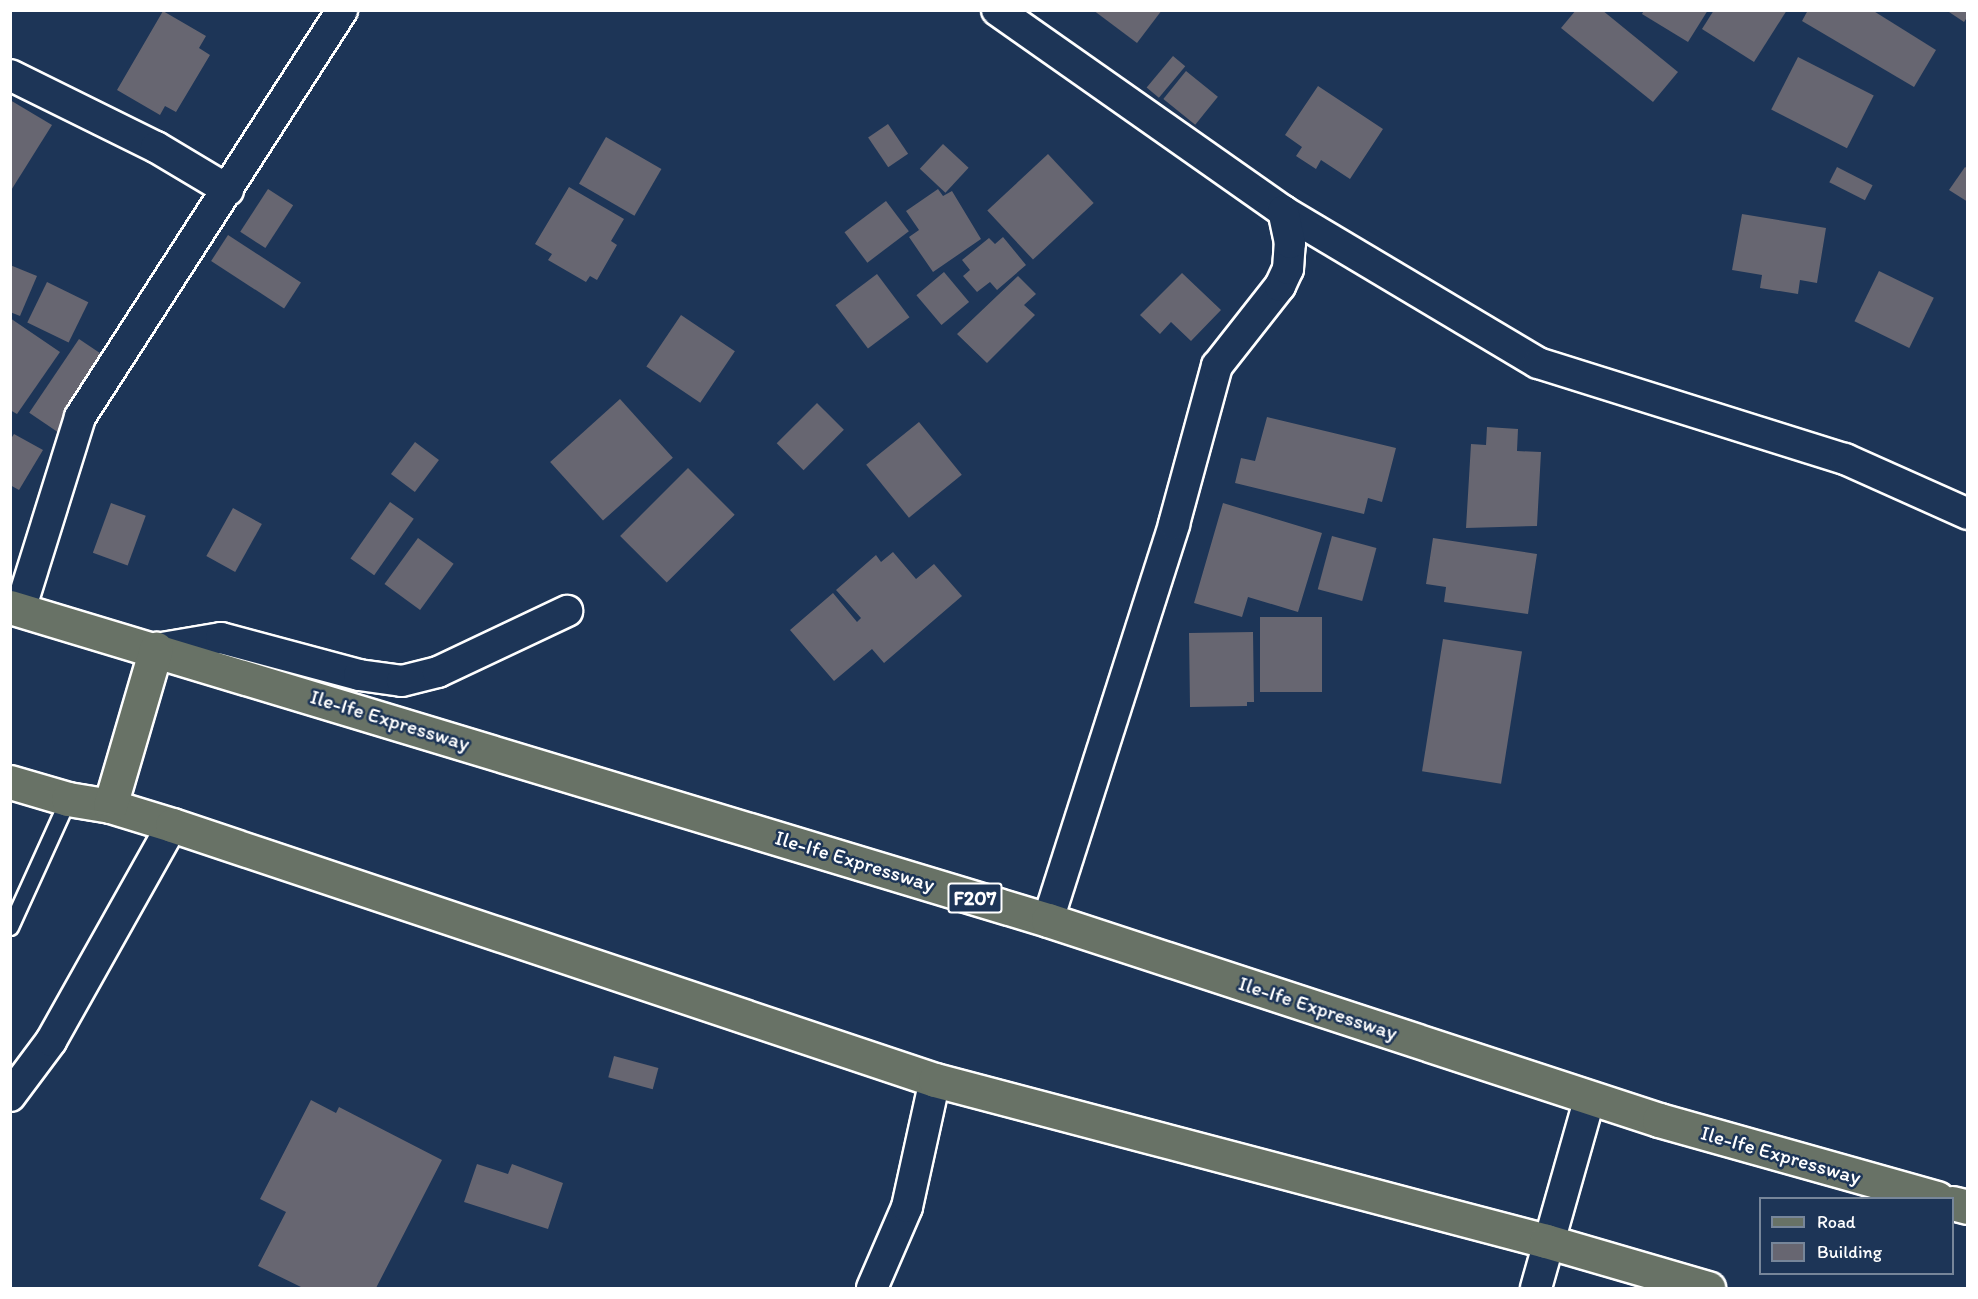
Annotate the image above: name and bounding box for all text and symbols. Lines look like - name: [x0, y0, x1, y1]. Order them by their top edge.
- street label: Ile-Ife Expressway: [308, 684, 472, 756]
- street label: Ile-Ife Expressway: [773, 825, 937, 897]
- road number: F207: [946, 881, 1004, 915]
- street label: Ile-Ife Expressway: [1236, 971, 1400, 1045]
- street label: Ile-Ife Expressway: [1699, 1120, 1863, 1190]
- legend: [1759, 1197, 1954, 1275]
- text: Road: [1817, 1211, 1856, 1233]
- text: Building: [1817, 1241, 1882, 1263]

